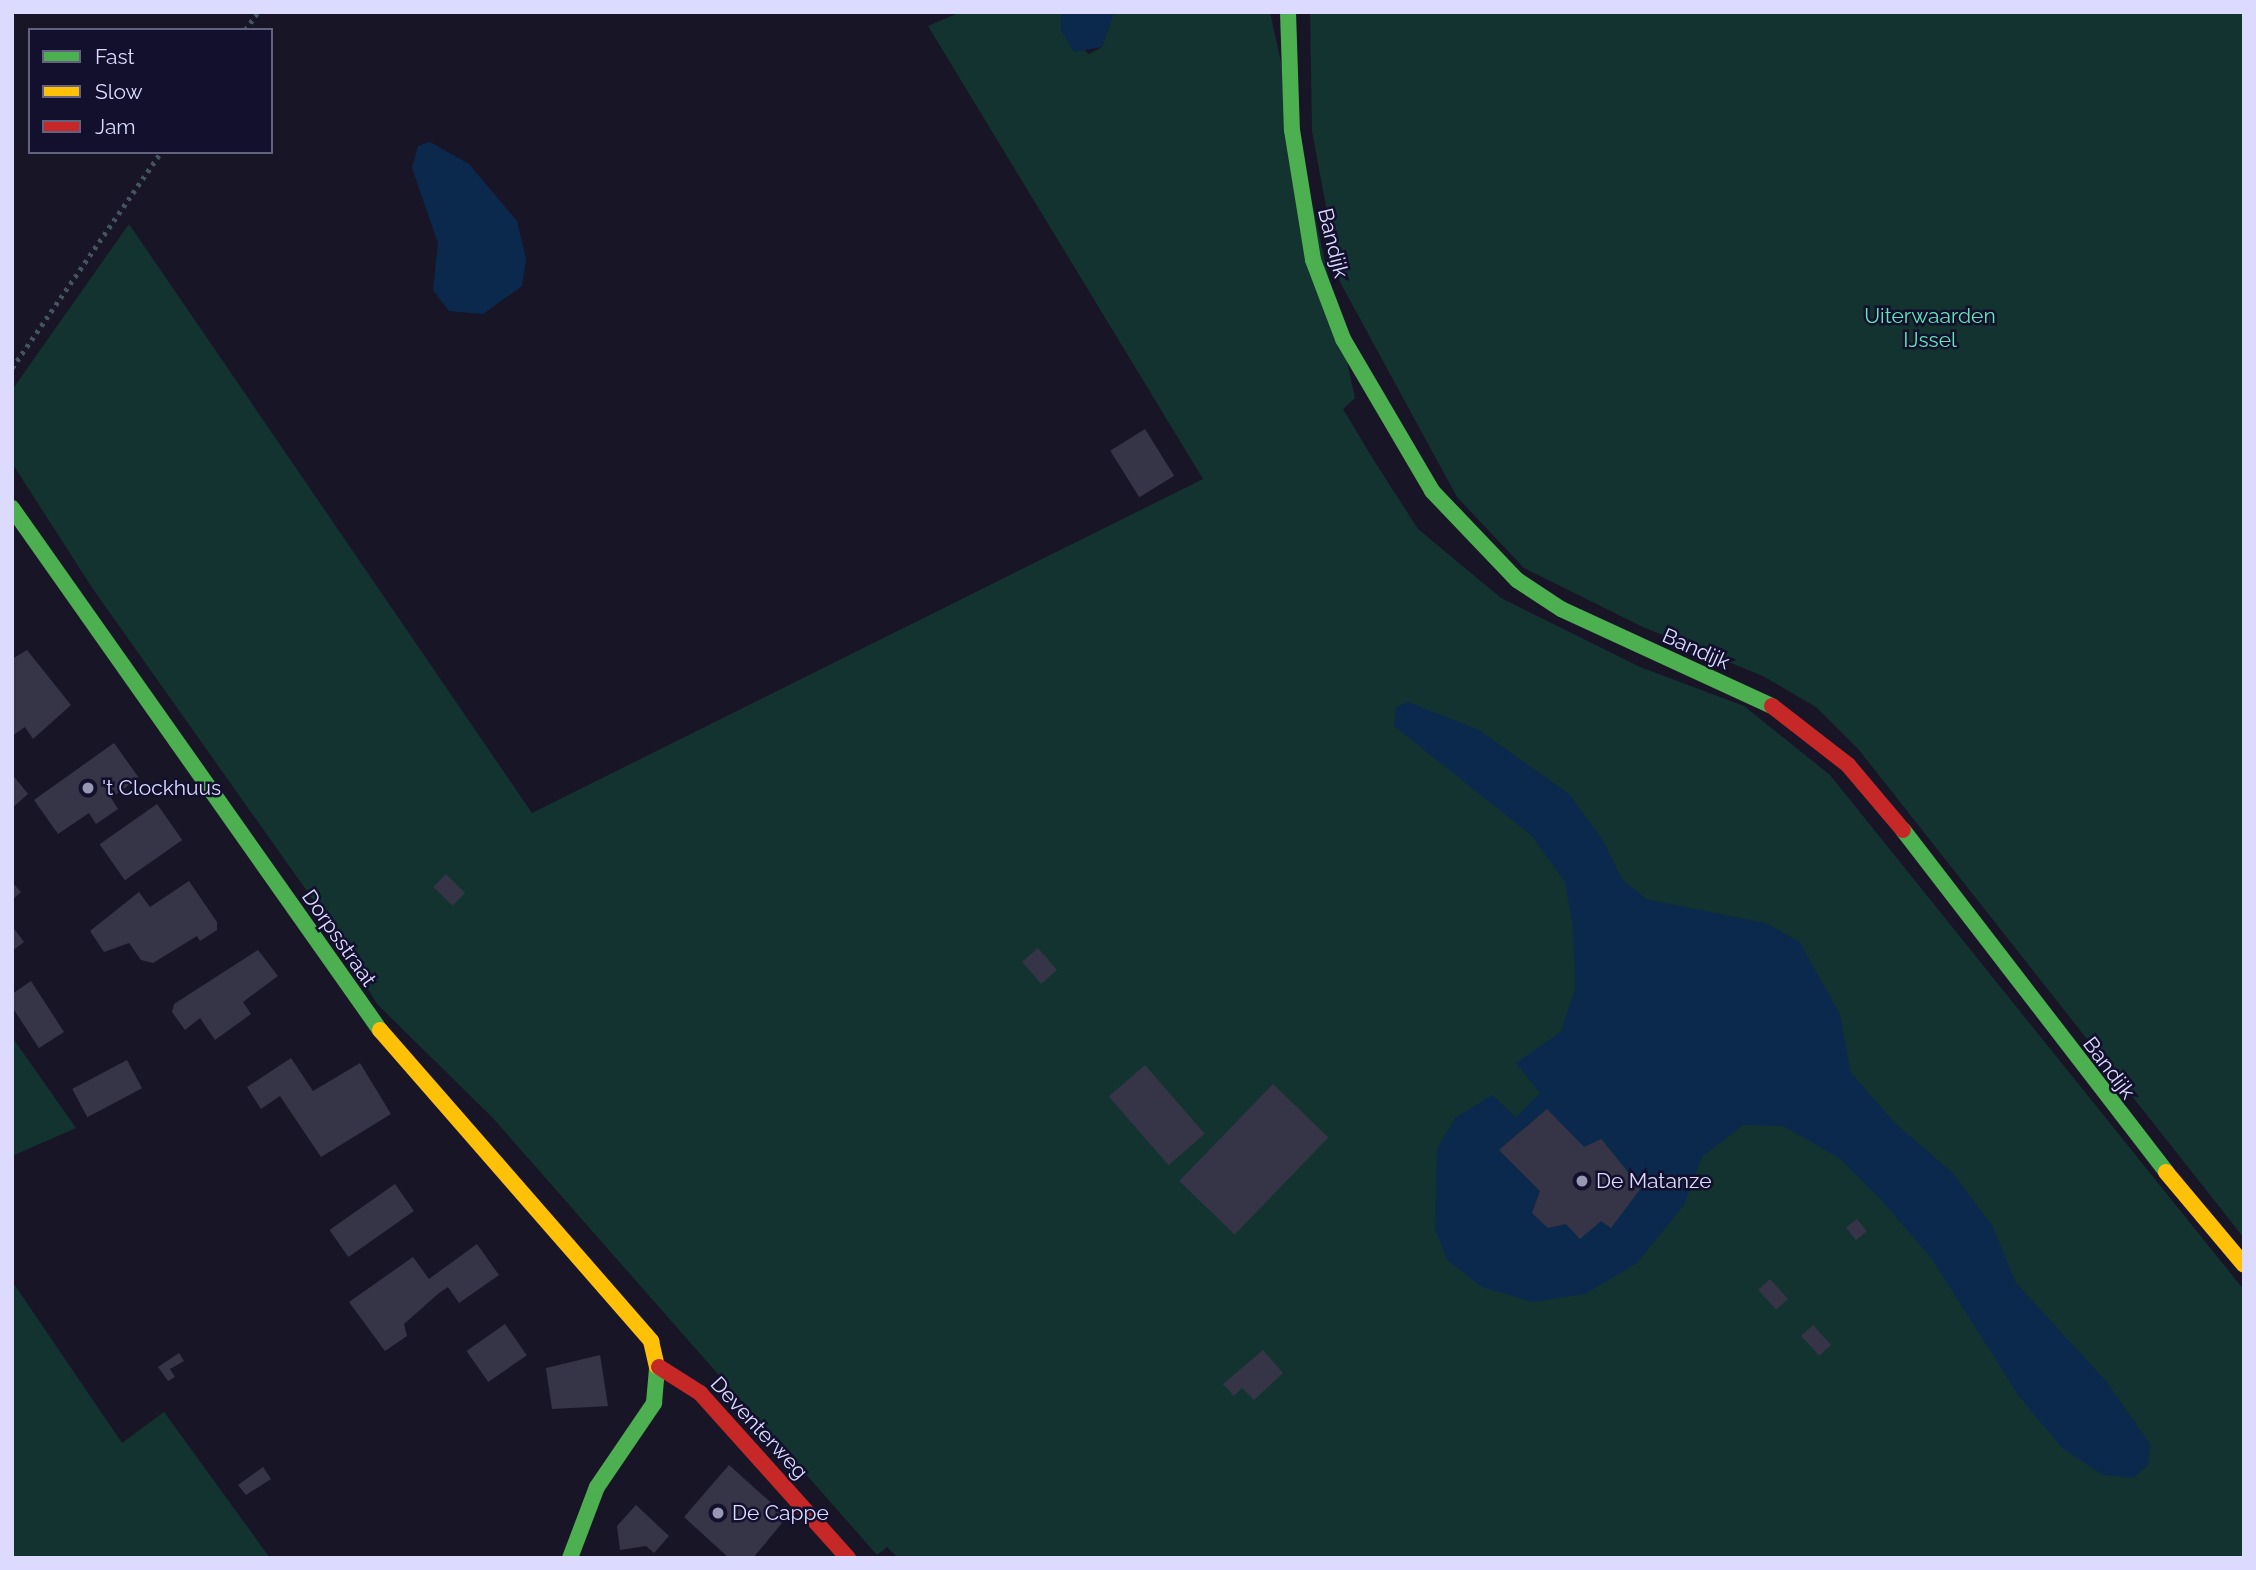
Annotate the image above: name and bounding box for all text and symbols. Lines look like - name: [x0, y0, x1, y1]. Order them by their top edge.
- legend: [28, 28, 273, 154]
- text: Fast: [95, 44, 135, 69]
- text: Slow: [95, 79, 143, 104]
- text: Jam: [95, 114, 136, 139]
- street label: Bandijk: [1312, 205, 1354, 281]
- park label: Uiterwaarden IJssel: [1864, 303, 1996, 353]
- street label: Bandijk: [1658, 623, 1734, 675]
- place label: 't Clockhuus: [102, 775, 221, 801]
- marker: 't Clockhuus: [80, 780, 96, 796]
- street label: Dorpsstraat: [296, 885, 382, 991]
- street label: Bandijk: [2078, 1032, 2140, 1104]
- place label: De Matanze: [1596, 1168, 1712, 1194]
- marker: De Matanze: [1574, 1173, 1590, 1189]
- street label: Deventerweg: [705, 1372, 813, 1484]
- place label: De Cappe: [732, 1500, 829, 1526]
- marker: De Cappe: [710, 1505, 726, 1521]

